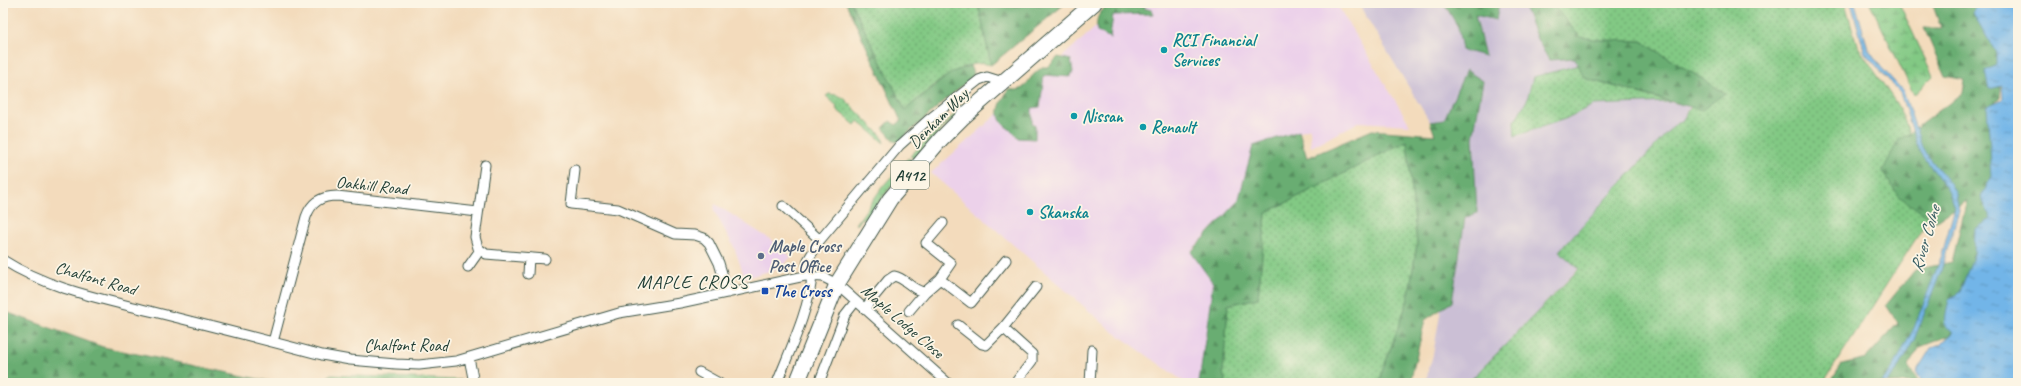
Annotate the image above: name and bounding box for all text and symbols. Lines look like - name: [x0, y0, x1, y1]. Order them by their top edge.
- place label: RCI Financial Services: [1172, 30, 1259, 71]
- marker: RCI Financial Services: [1159, 45, 1169, 55]
- street label: Denham Way: [904, 83, 974, 153]
- place label: Nissan: [1082, 106, 1124, 127]
- marker: Nissan: [1069, 111, 1079, 121]
- place label: Renault: [1151, 117, 1198, 138]
- marker: Renault: [1138, 122, 1148, 132]
- road number: A412: [891, 161, 929, 189]
- street label: Oakhill Road: [335, 171, 412, 200]
- water label: River Colne: [1905, 200, 1946, 275]
- place label: Skanska: [1038, 202, 1090, 223]
- marker: Skanska: [1025, 207, 1035, 217]
- place label: Maple Cross Post Office: [769, 236, 843, 277]
- marker: Maple Cross Post Office: [756, 251, 766, 261]
- street label: Chalfont Road: [53, 257, 141, 301]
- district label: MAPLE CROSS: [637, 270, 752, 294]
- street label: Maple Lodge Close: [857, 280, 949, 364]
- place label: The Cross: [773, 281, 834, 302]
- marker: The Cross: [760, 286, 770, 296]
- street label: Chalfont Road: [364, 335, 450, 356]

